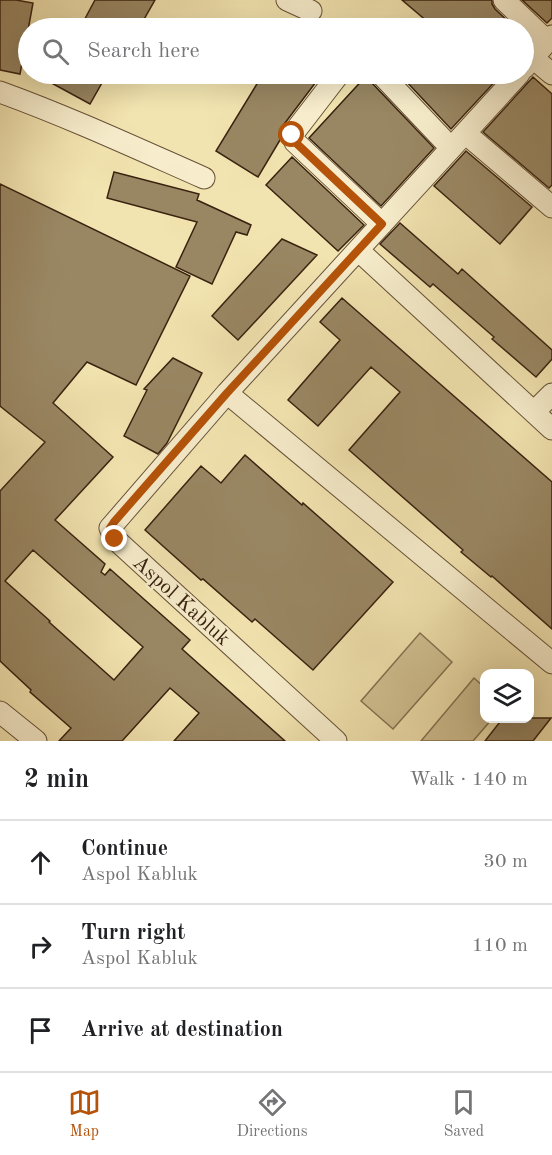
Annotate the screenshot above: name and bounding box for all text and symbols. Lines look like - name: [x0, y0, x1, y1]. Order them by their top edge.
- search box: [18, 18, 534, 84]
- icon: search: [39, 35, 72, 68]
- text: Search here: [87, 40, 200, 62]
- route start: [278, 121, 304, 147]
- route end: [101, 525, 127, 551]
- street label: Aspol Kabluk: [128, 552, 234, 650]
- map controls: [480, 669, 534, 723]
- button: layers: [480, 669, 534, 723]
- text: 2 min: [24, 767, 89, 793]
- text: Walk · 140 m: [409, 770, 528, 790]
- text: Continue: [81, 838, 168, 860]
- icon: ahead: [24, 846, 57, 879]
- text: 30 m: [483, 852, 528, 872]
- text: Aspol Kabluk: [81, 865, 198, 885]
- text: Turn right: [81, 922, 185, 944]
- icon: right: [24, 930, 57, 963]
- text: 110 m: [472, 936, 528, 956]
- text: Aspol Kabluk: [81, 949, 198, 969]
- icon: arrive: [24, 1014, 57, 1047]
- text: Arrive at destination: [81, 1019, 283, 1041]
- tab: Map: [68, 1086, 101, 1142]
- tab: Directions: [237, 1086, 308, 1142]
- tab: Saved: [443, 1086, 484, 1142]

